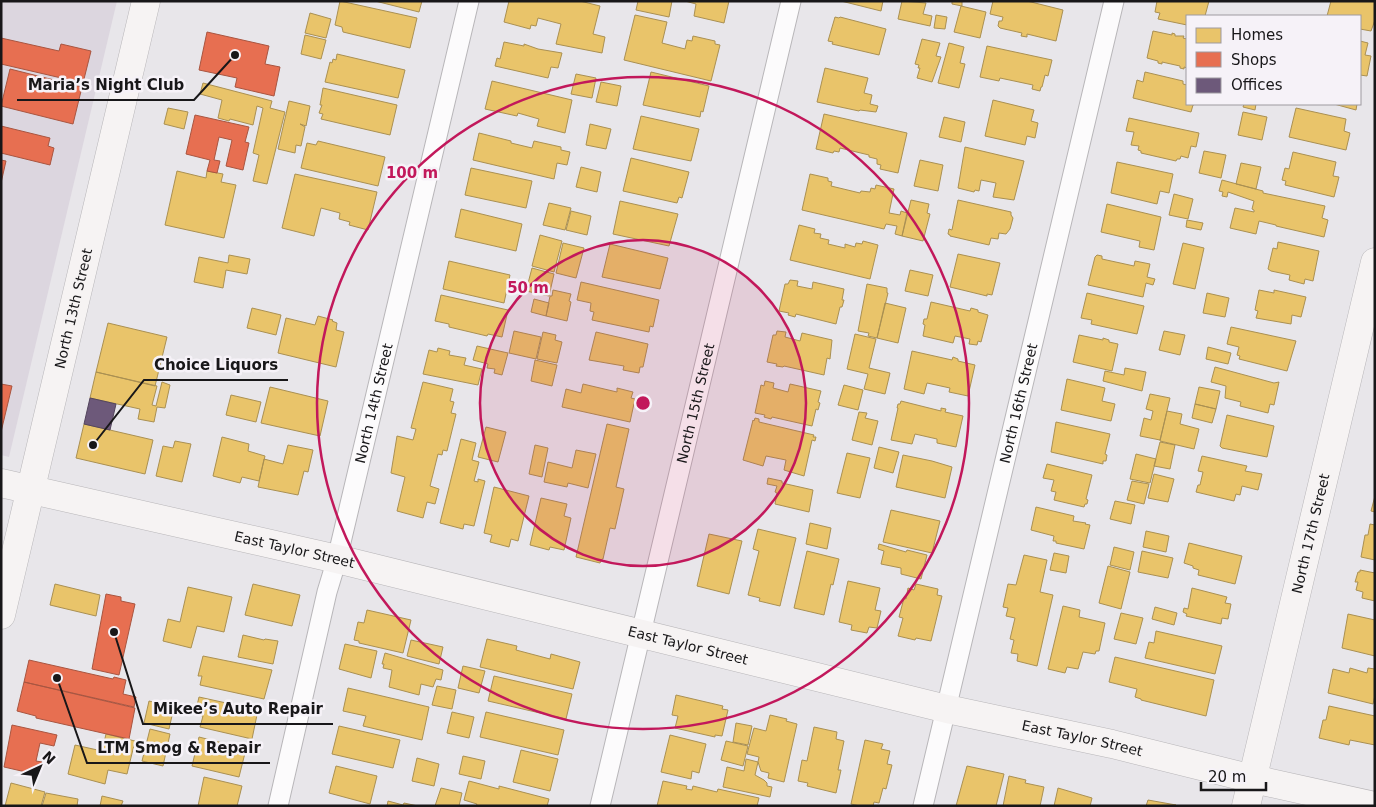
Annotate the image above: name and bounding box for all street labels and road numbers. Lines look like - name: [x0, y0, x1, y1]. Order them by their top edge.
- street label: North 13th Street: [51, 246, 95, 370]
- street label: North 14th Street: [352, 341, 396, 465]
- street label: North 15th Street: [674, 341, 718, 465]
- street label: North 16th Street: [997, 341, 1041, 465]
- street label: North 17th Street: [1289, 471, 1333, 595]
- street label: East Taylor Street: [233, 528, 357, 571]
- street label: East Taylor Street: [626, 623, 750, 668]
- street label: East Taylor Street: [1020, 717, 1145, 759]

